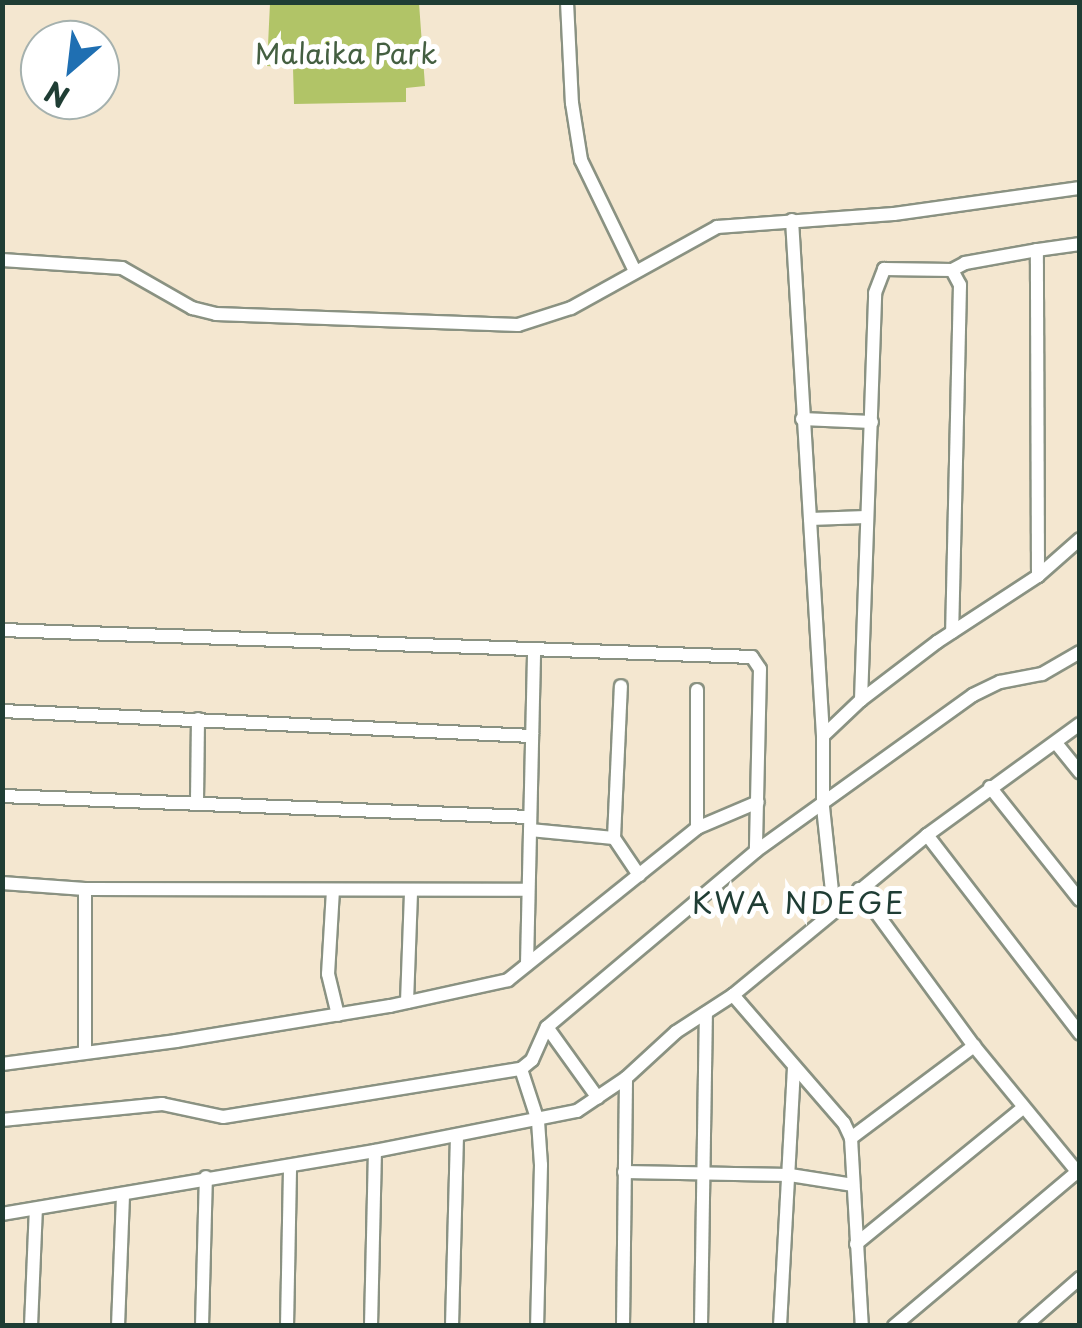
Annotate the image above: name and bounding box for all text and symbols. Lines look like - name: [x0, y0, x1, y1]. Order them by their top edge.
- north arrow: [20, 20, 120, 120]
- park label: Malaika Park: [255, 36, 437, 70]
- text: N: [37, 71, 77, 119]
- district label: KWA NDEGE: [691, 884, 907, 920]

